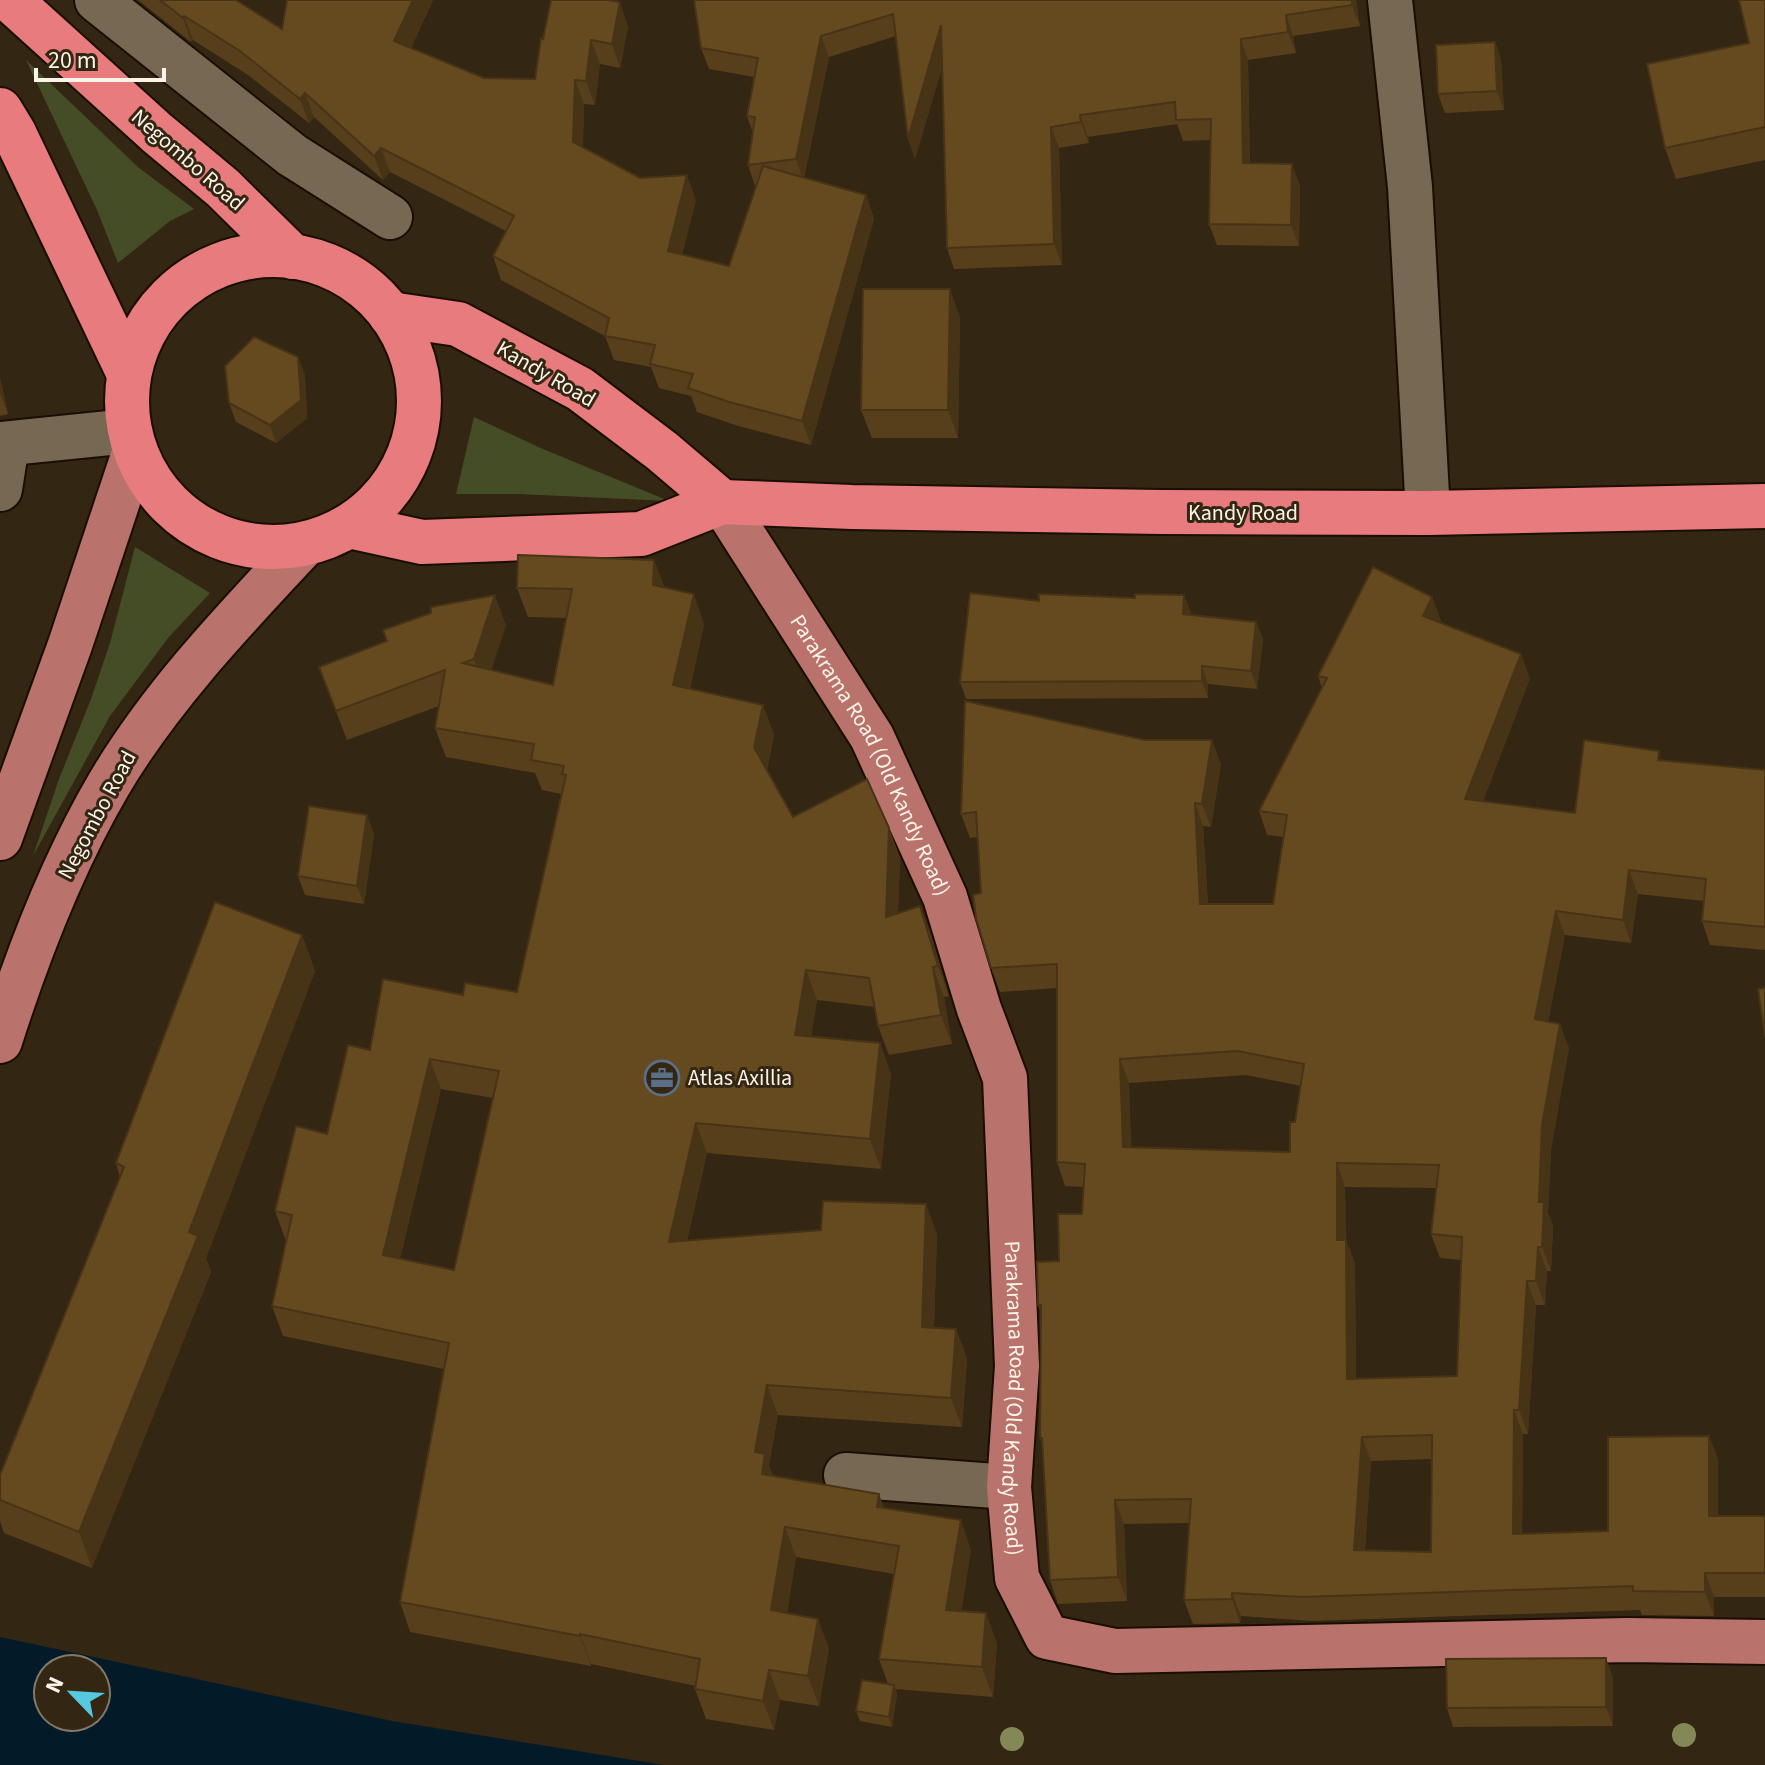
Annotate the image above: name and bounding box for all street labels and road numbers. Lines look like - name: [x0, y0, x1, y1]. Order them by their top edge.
- street label: Negombo Road: [124, 101, 252, 219]
- street label: Kandy Road: [490, 333, 602, 415]
- street label: Kandy Road: [1188, 497, 1298, 529]
- street label: Parakrama Road (Old Kandy Road): [782, 608, 958, 901]
- street label: Negombo Road: [50, 745, 144, 885]
- street label: Parakrama Road (Old Kandy Road): [993, 1240, 1033, 1557]

